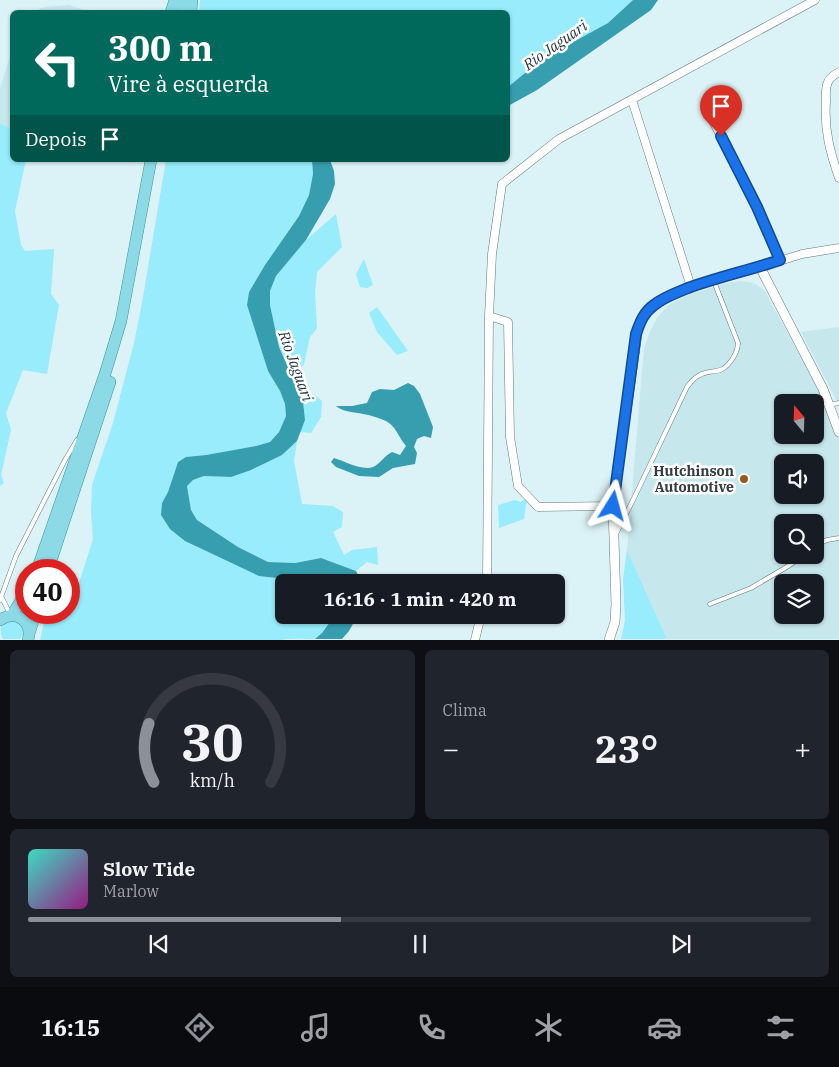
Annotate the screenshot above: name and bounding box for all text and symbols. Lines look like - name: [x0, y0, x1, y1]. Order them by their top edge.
- water label: Rio Jaguari: [519, 16, 591, 75]
- text: 300 m: [108, 25, 213, 71]
- icon: left: [25, 30, 90, 95]
- text: Vire à esquerda: [108, 69, 269, 98]
- pin: [700, 85, 742, 136]
- icon: arrive: [707, 92, 735, 120]
- icon: arrive: [96, 125, 124, 153]
- text: Depois: [25, 127, 86, 151]
- water label: Rio Jaguari: [274, 327, 318, 404]
- north arrow: [774, 394, 824, 444]
- map controls: [774, 394, 824, 624]
- button: sound: [774, 454, 824, 504]
- place label: Hutchinson Automotive: [653, 462, 734, 496]
- marker: Hutchinson Automotive: [738, 473, 750, 485]
- position arrow: [586, 479, 638, 531]
- button: search: [774, 514, 824, 564]
- speed limit sign: 40: [15, 559, 80, 624]
- button: layers: [774, 574, 824, 624]
- text: 16:16 · 1 min · 420 m: [324, 587, 516, 611]
- text: Clima: [443, 700, 487, 720]
- text: 30: [181, 708, 243, 775]
- text: 23°: [595, 724, 658, 773]
- text: −: [443, 730, 459, 767]
- text: +: [794, 730, 811, 767]
- text: km/h: [190, 769, 235, 792]
- text: Slow Tide: [103, 857, 195, 881]
- text: Marlow: [103, 881, 159, 901]
- icon: previous: [145, 930, 173, 958]
- icon: pause: [406, 930, 434, 958]
- icon: next: [667, 930, 695, 958]
- icon: directions: [182, 1010, 217, 1045]
- icon: music: [298, 1010, 333, 1045]
- icon: phone: [414, 1010, 449, 1045]
- icon: climate: [531, 1010, 566, 1045]
- icon: car: [647, 1010, 682, 1045]
- icon: filters: [763, 1010, 798, 1045]
- text: 16:15: [41, 1013, 100, 1042]

